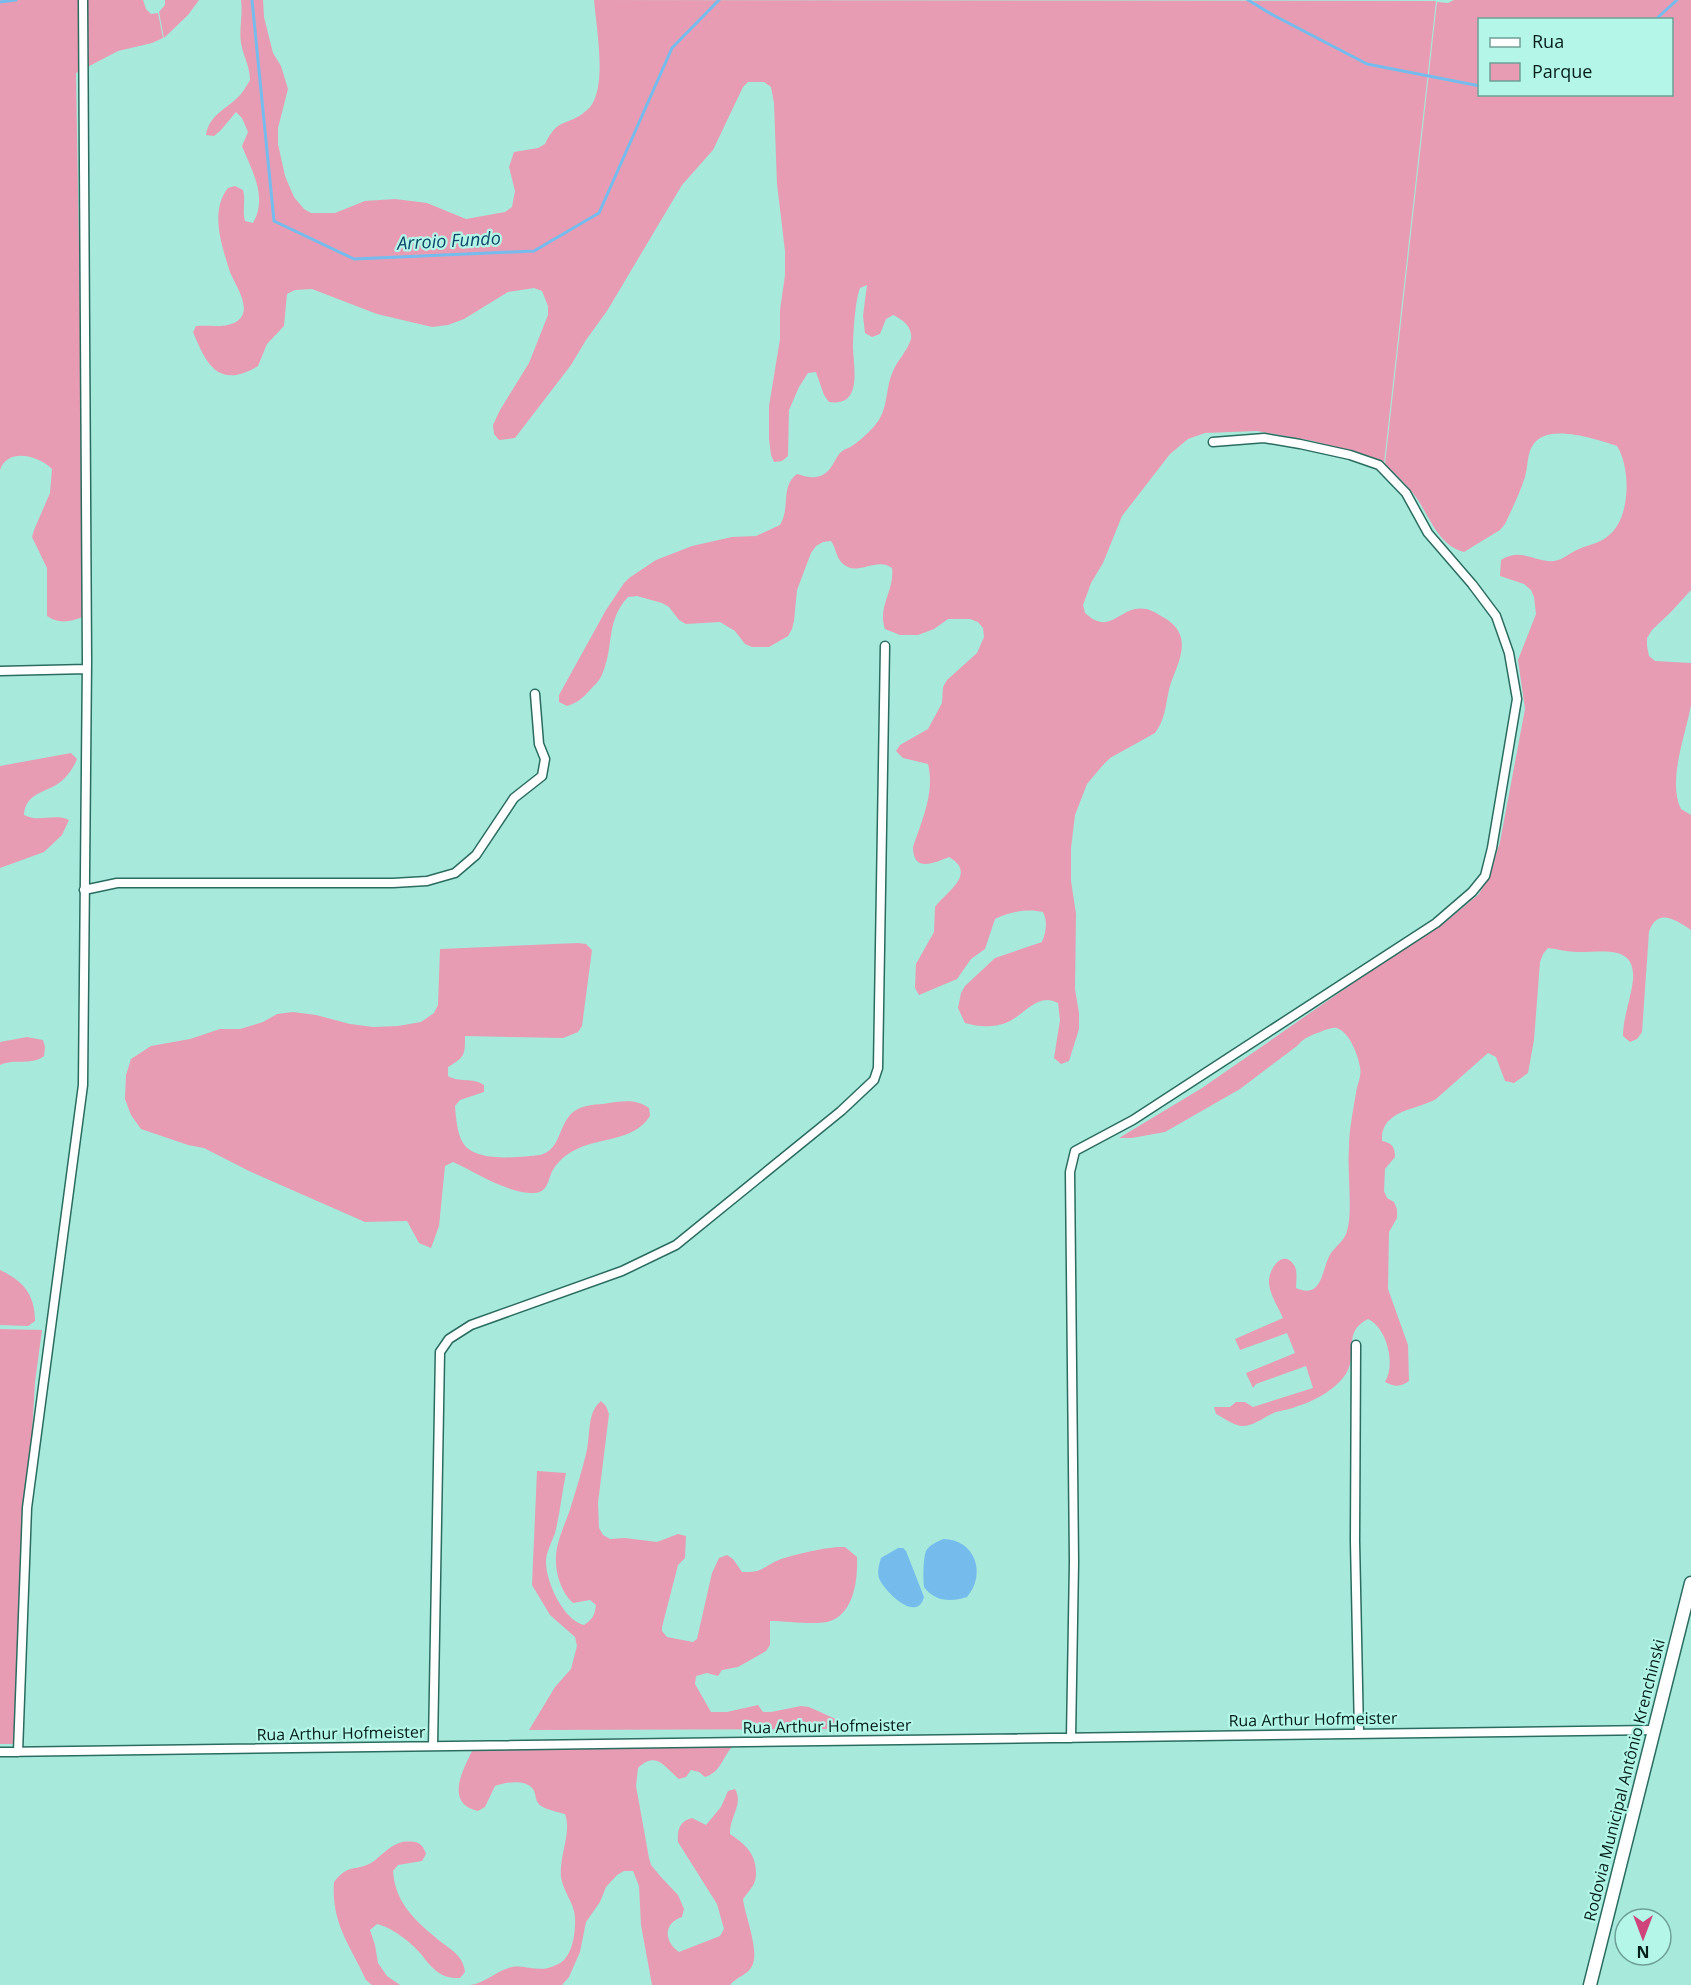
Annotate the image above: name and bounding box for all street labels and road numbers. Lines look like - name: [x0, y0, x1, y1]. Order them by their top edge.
- street label: Rodovia Municipal Antônio Krenchinski: [1578, 1637, 1670, 1923]
- street label: Rua Arthur Hofmeister: [1228, 1707, 1398, 1731]
- street label: Rua Arthur Hofmeister: [742, 1714, 912, 1738]
- street label: Rua Arthur Hofmeister: [256, 1721, 426, 1745]

